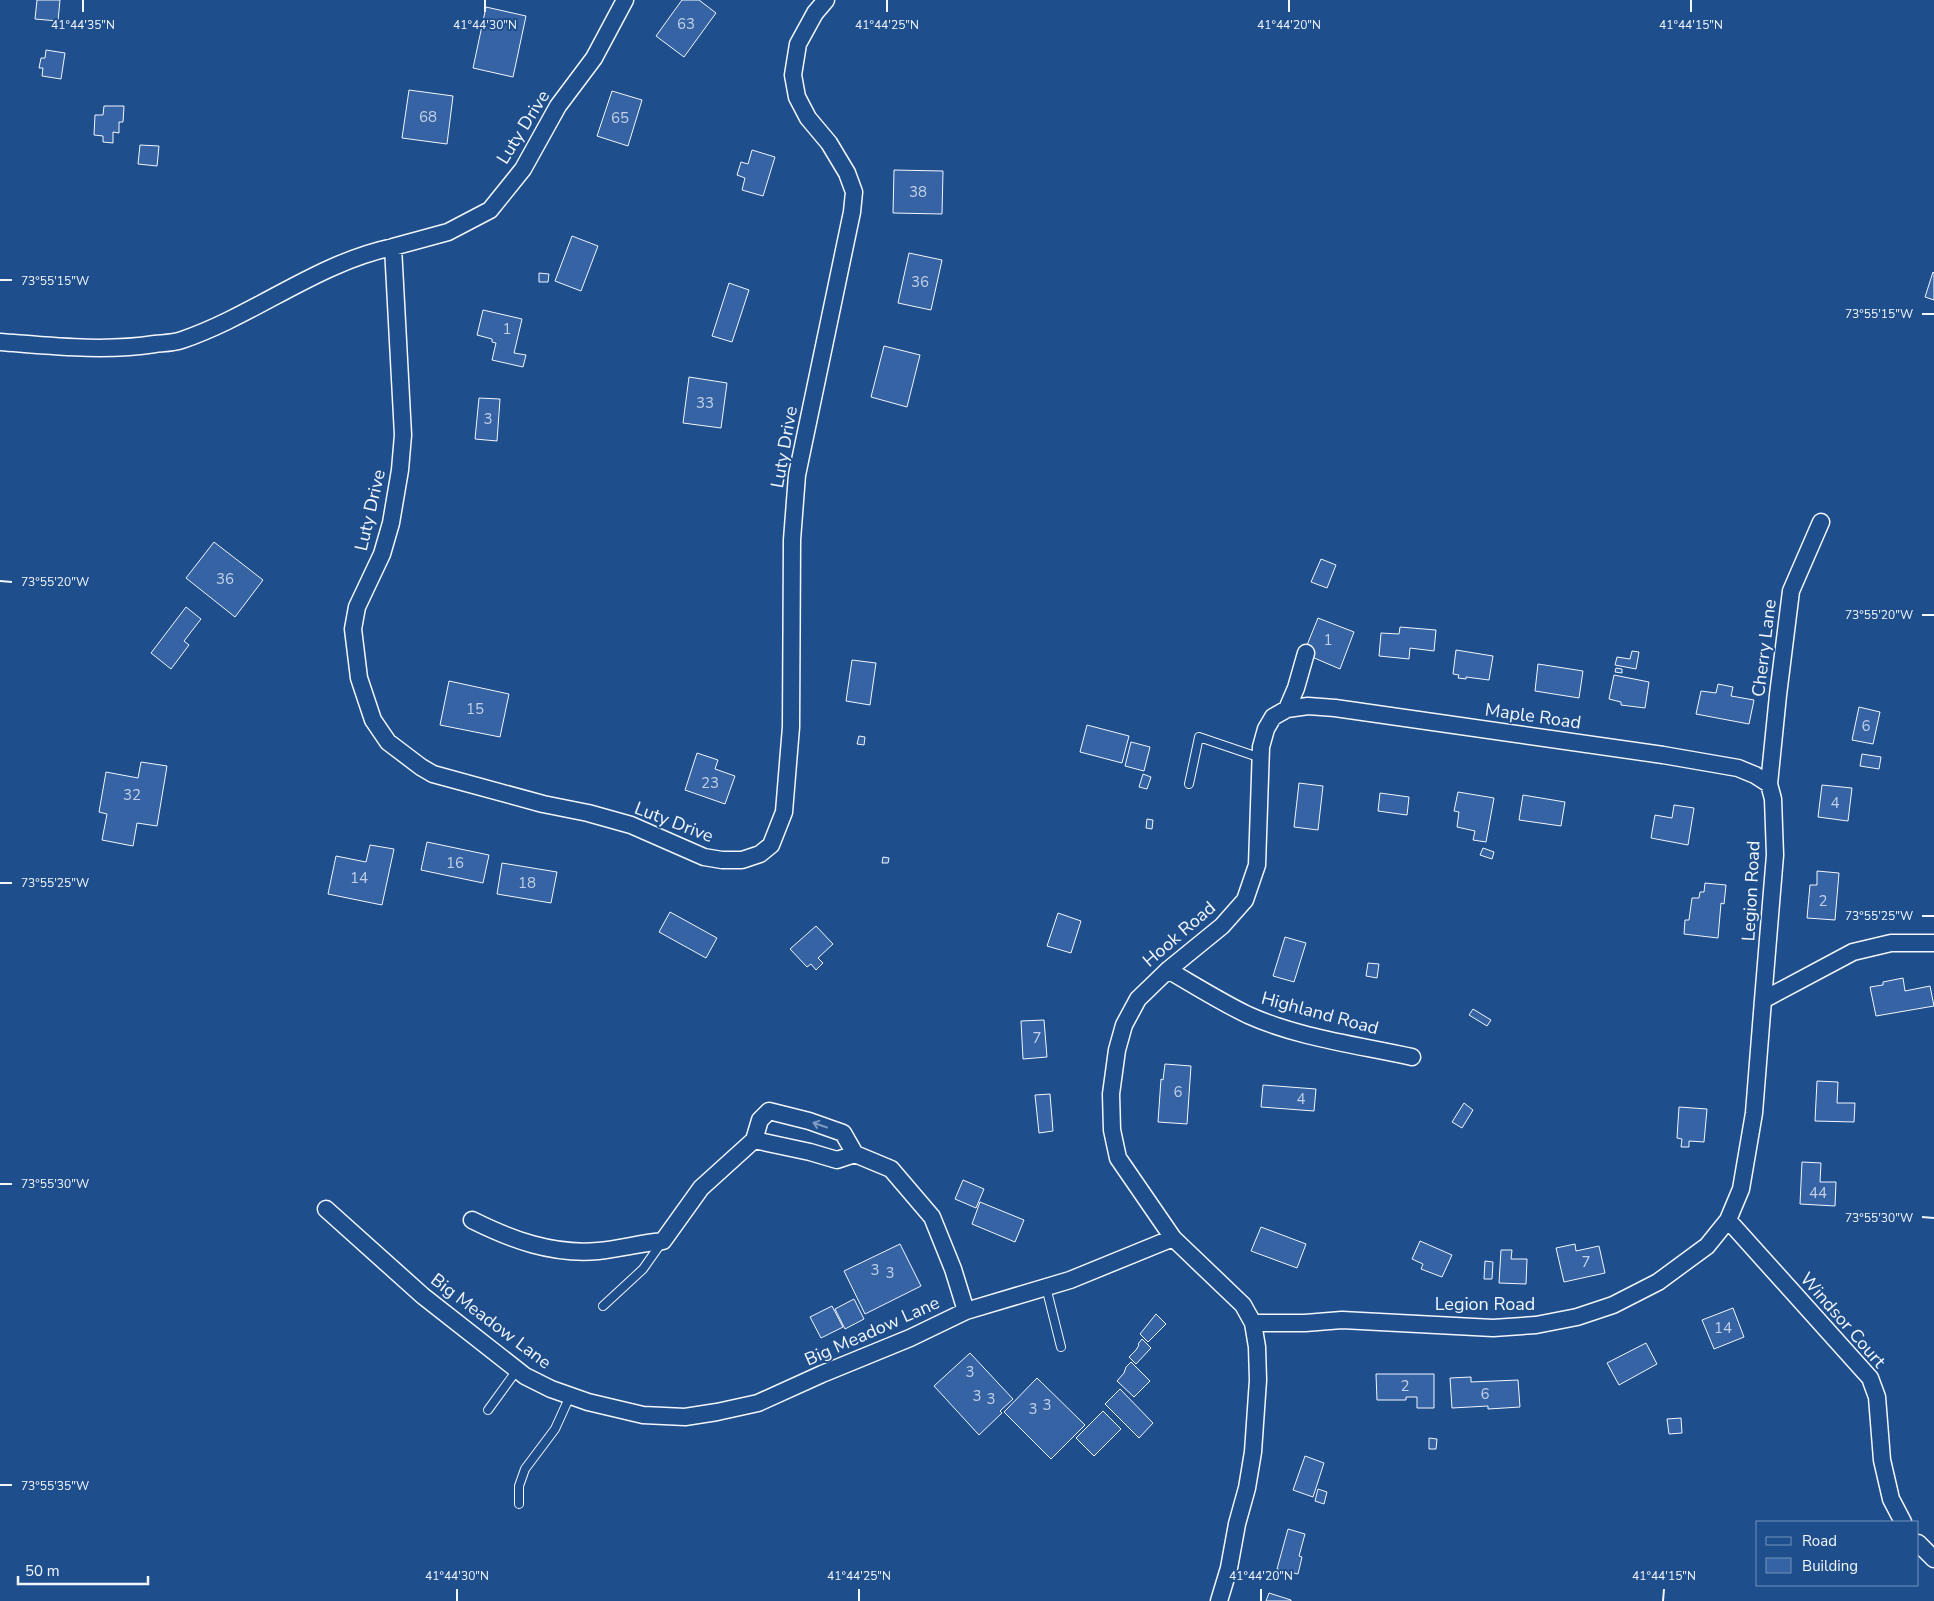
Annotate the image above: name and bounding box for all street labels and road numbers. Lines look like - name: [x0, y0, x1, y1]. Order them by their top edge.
- street label: Luty Drive: [491, 86, 555, 168]
- street label: Luty Drive: [765, 404, 803, 490]
- street label: Luty Drive: [349, 467, 391, 553]
- street label: Cherry Lane: [1746, 598, 1782, 698]
- street label: Maple Road: [1483, 697, 1583, 735]
- street label: Luty Drive: [631, 796, 717, 848]
- street label: Legion Road: [1736, 840, 1766, 942]
- street label: Hook Road: [1137, 896, 1221, 972]
- street label: Highland Road: [1259, 986, 1381, 1040]
- street label: Windsor Court: [1795, 1267, 1892, 1373]
- street label: Big Meadow Lane: [426, 1268, 556, 1374]
- street label: Big Meadow Lane: [801, 1290, 943, 1372]
- street label: Legion Road: [1435, 1292, 1535, 1316]

